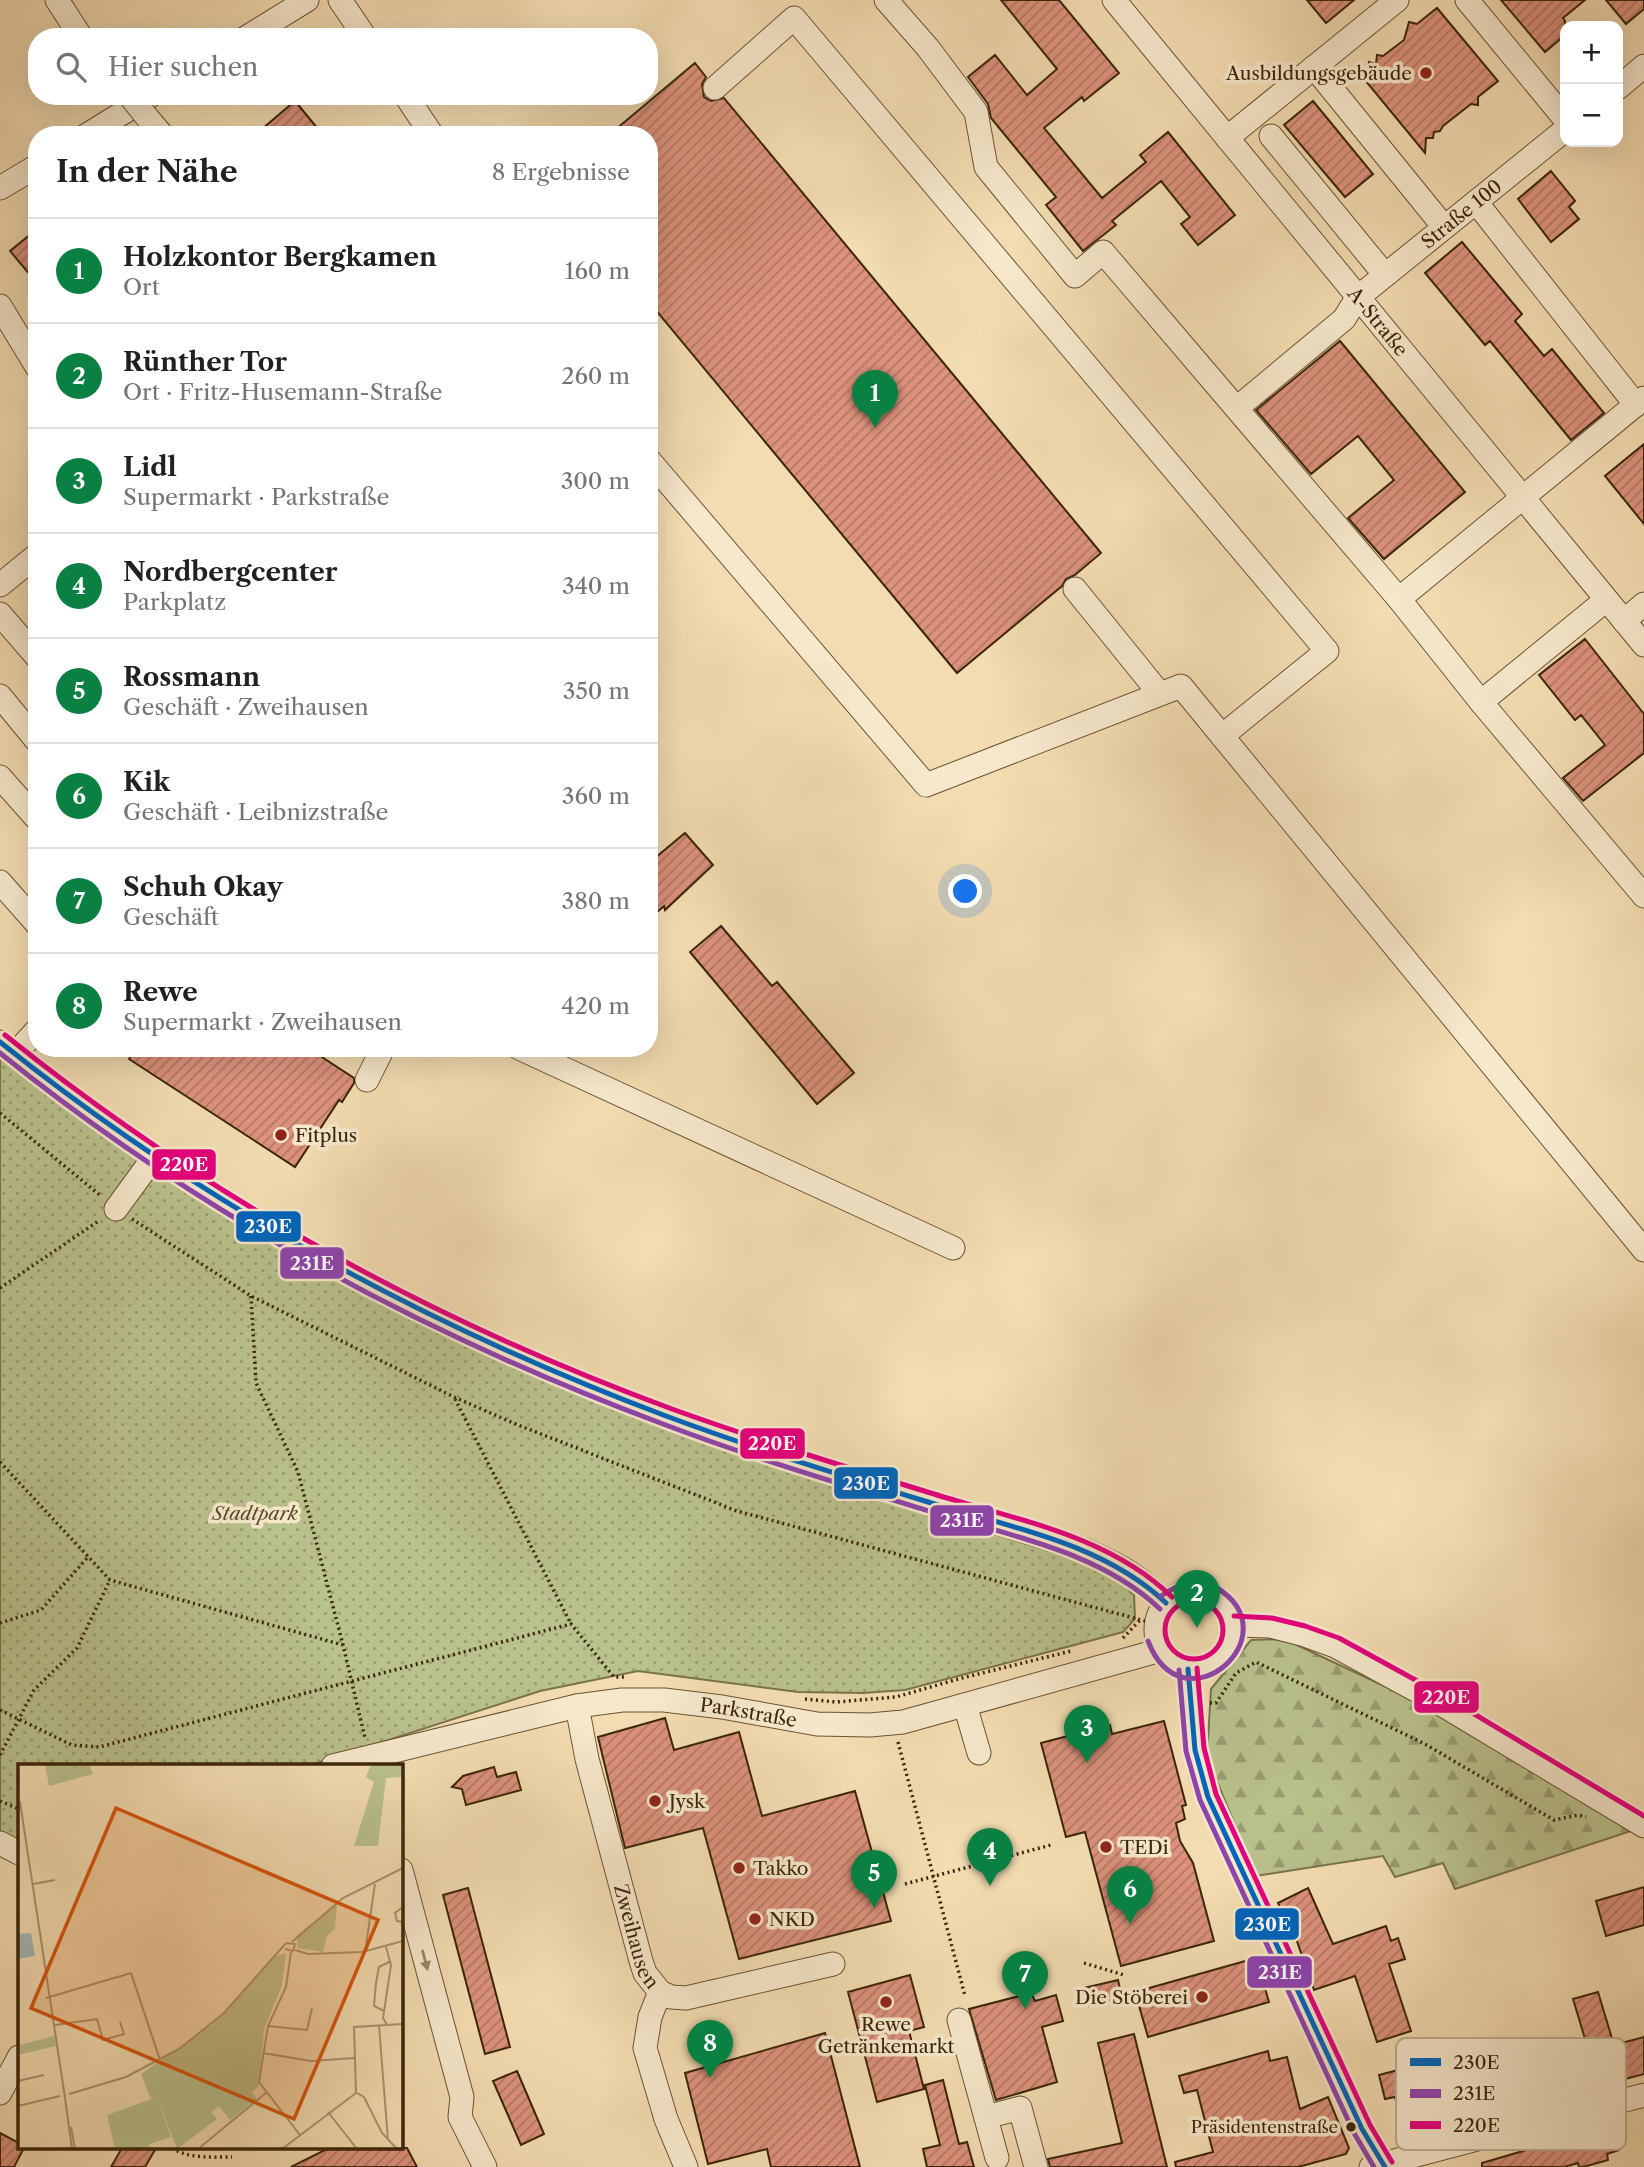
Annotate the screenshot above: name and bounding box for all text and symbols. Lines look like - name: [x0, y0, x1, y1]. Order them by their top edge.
- map controls: [1560, 21, 1623, 147]
- button: +: [1560, 21, 1623, 84]
- search box: [28, 28, 658, 105]
- icon: search: [52, 48, 90, 86]
- text: Hier suchen: [108, 51, 258, 83]
- place label: Ausbildungsgebäude: [1225, 62, 1412, 85]
- marker: Ausbildungsgebäude: [1418, 65, 1434, 81]
- button: −: [1560, 84, 1623, 147]
- text: In der Nähe: [56, 153, 238, 190]
- text: 8 Ergebnisse: [492, 158, 630, 186]
- street label: Straße 100: [1416, 174, 1506, 253]
- text: Holzkontor Bergkamen: [123, 241, 437, 273]
- text: 1: [74, 257, 84, 285]
- text: 160 m: [565, 257, 630, 285]
- text: Ort: [123, 273, 160, 301]
- street label: A-Straße: [1342, 282, 1413, 361]
- text: Rünther Tor: [123, 346, 287, 378]
- text: 2: [72, 362, 86, 390]
- text: 260 m: [561, 362, 630, 390]
- pin: 1: [852, 370, 898, 428]
- text: Ort · Fritz-Husemann-Straße: [123, 378, 442, 406]
- text: Lidl: [123, 451, 177, 483]
- text: 3: [73, 467, 86, 495]
- text: 300 m: [561, 467, 630, 495]
- text: Supermarkt · Parkstraße: [123, 483, 389, 511]
- text: Nordbergcenter: [123, 556, 337, 588]
- text: 4: [72, 572, 86, 600]
- text: 340 m: [562, 572, 630, 600]
- text: Parkplatz: [123, 588, 226, 616]
- text: Rossmann: [123, 661, 260, 693]
- text: 5: [73, 677, 85, 705]
- text: 350 m: [563, 677, 630, 705]
- text: Geschäft · Zweihausen: [123, 693, 369, 721]
- text: Kik: [123, 766, 170, 798]
- text: 6: [72, 782, 86, 810]
- text: 360 m: [562, 782, 630, 810]
- text: Geschäft · Leibnizstraße: [123, 798, 388, 826]
- text: Schuh Okay: [123, 871, 283, 903]
- your location: [948, 874, 982, 908]
- text: 7: [73, 887, 85, 915]
- text: 380 m: [562, 887, 630, 915]
- text: Geschäft: [123, 903, 219, 931]
- text: Rewe: [123, 976, 198, 1008]
- text: 8: [72, 992, 86, 1020]
- text: 420 m: [561, 992, 630, 1020]
- text: Supermarkt · Zweihausen: [123, 1008, 402, 1036]
- place label: Fitplus: [295, 1124, 357, 1147]
- marker: Fitplus: [273, 1127, 289, 1143]
- line badge: 220E: [151, 1148, 217, 1181]
- text: 220E: [160, 1153, 208, 1176]
- line badge: 230E: [235, 1210, 302, 1243]
- text: 230E: [244, 1215, 292, 1238]
- line badge: 231E: [279, 1246, 345, 1280]
- text: 231E: [290, 1252, 334, 1275]
- line badge: 220E: [739, 1427, 806, 1460]
- text: 220E: [748, 1432, 796, 1455]
- line badge: 230E: [833, 1466, 899, 1500]
- text: 230E: [842, 1472, 890, 1495]
- park label: Stadtpark: [211, 1502, 298, 1525]
- line badge: 231E: [929, 1504, 995, 1537]
- text: 231E: [940, 1509, 984, 1532]
- pin: 2: [1174, 1570, 1220, 1628]
- line badge: 220E: [1413, 1680, 1480, 1714]
- text: 220E: [1422, 1686, 1470, 1709]
- street label: Parkstraße: [699, 1693, 799, 1732]
- pin: 3: [1064, 1705, 1110, 1763]
- inset map: [18, 1764, 402, 2150]
- place label: Jysk: [666, 1790, 706, 1813]
- marker: Jysk: [647, 1793, 663, 1809]
- pin: 4: [967, 1828, 1013, 1886]
- place label: TEDi: [1120, 1836, 1169, 1859]
- marker: TEDi: [1098, 1839, 1114, 1855]
- pin: 5: [851, 1850, 897, 1908]
- place label: Takko: [753, 1857, 808, 1880]
- marker: Takko: [731, 1860, 747, 1876]
- pin: 6: [1107, 1866, 1153, 1924]
- street label: Zweihausen: [609, 1882, 664, 1993]
- line badge: 230E: [1234, 1907, 1300, 1941]
- place label: NKD: [769, 1908, 815, 1931]
- marker: NKD: [747, 1911, 763, 1927]
- text: 230E: [1243, 1913, 1291, 1936]
- one-way arrow: [420, 1949, 431, 1971]
- pin: 7: [1002, 1951, 1048, 2009]
- line badge: 231E: [1246, 1955, 1313, 1989]
- text: 231E: [1258, 1961, 1302, 1984]
- place label: Die Stöberei: [1075, 1986, 1188, 2009]
- marker: Die Stöberei: [1194, 1989, 1210, 2005]
- marker: Rewe Getränkemarkt: [878, 1994, 894, 2010]
- place label: Rewe Getränkemarkt: [818, 2013, 955, 2058]
- pin: 8: [687, 2020, 733, 2078]
- legend: [1396, 2038, 1626, 2150]
- text: 230E: [1453, 2051, 1500, 2074]
- text: 231E: [1453, 2082, 1495, 2105]
- text: 220E: [1453, 2114, 1500, 2137]
- place label: Präsidentenstraße: [1191, 2117, 1338, 2137]
- marker: Präsidentenstraße: [1344, 2120, 1358, 2134]

